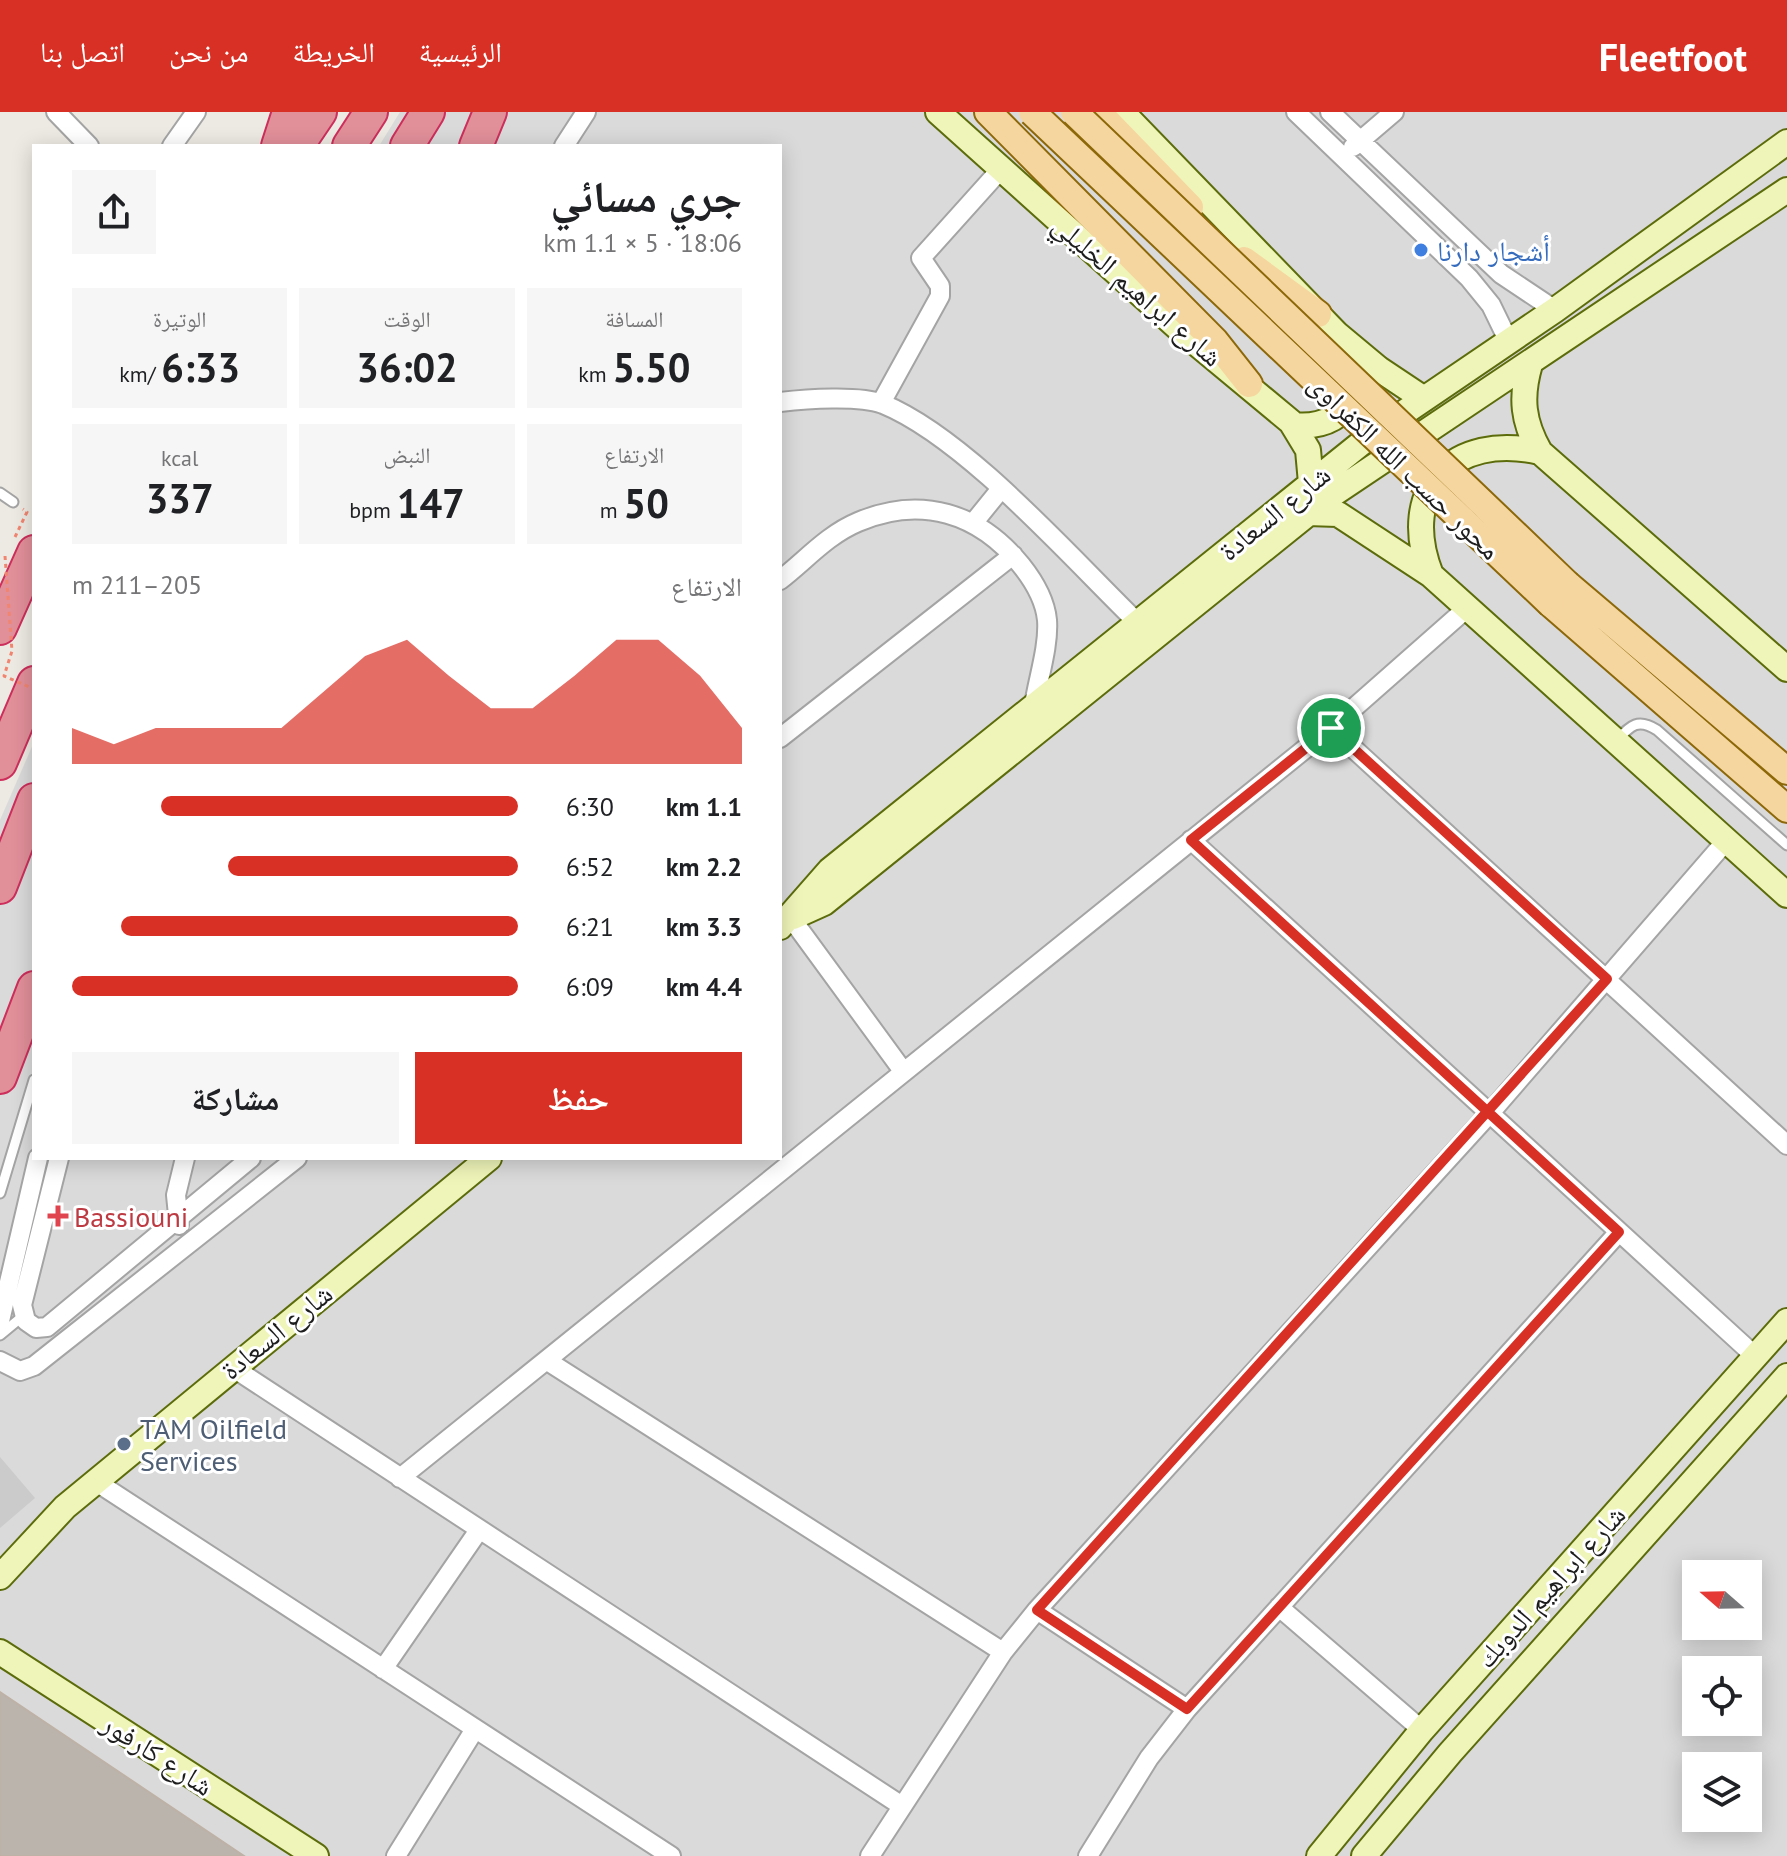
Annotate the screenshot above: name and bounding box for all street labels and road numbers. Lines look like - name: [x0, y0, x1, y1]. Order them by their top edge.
- street label: شارع ابراهيم الخليلي: [1042, 206, 1231, 378]
- street label: محور حسب الله الكفراوى: [1301, 365, 1509, 567]
- street label: شارع السعادة: [1210, 456, 1338, 568]
- street label: شارع السعادة: [212, 1275, 340, 1387]
- street label: شارع ابراهيم الدوبك: [1467, 1497, 1634, 1676]
- street label: شارع كارفور: [94, 1704, 221, 1804]

